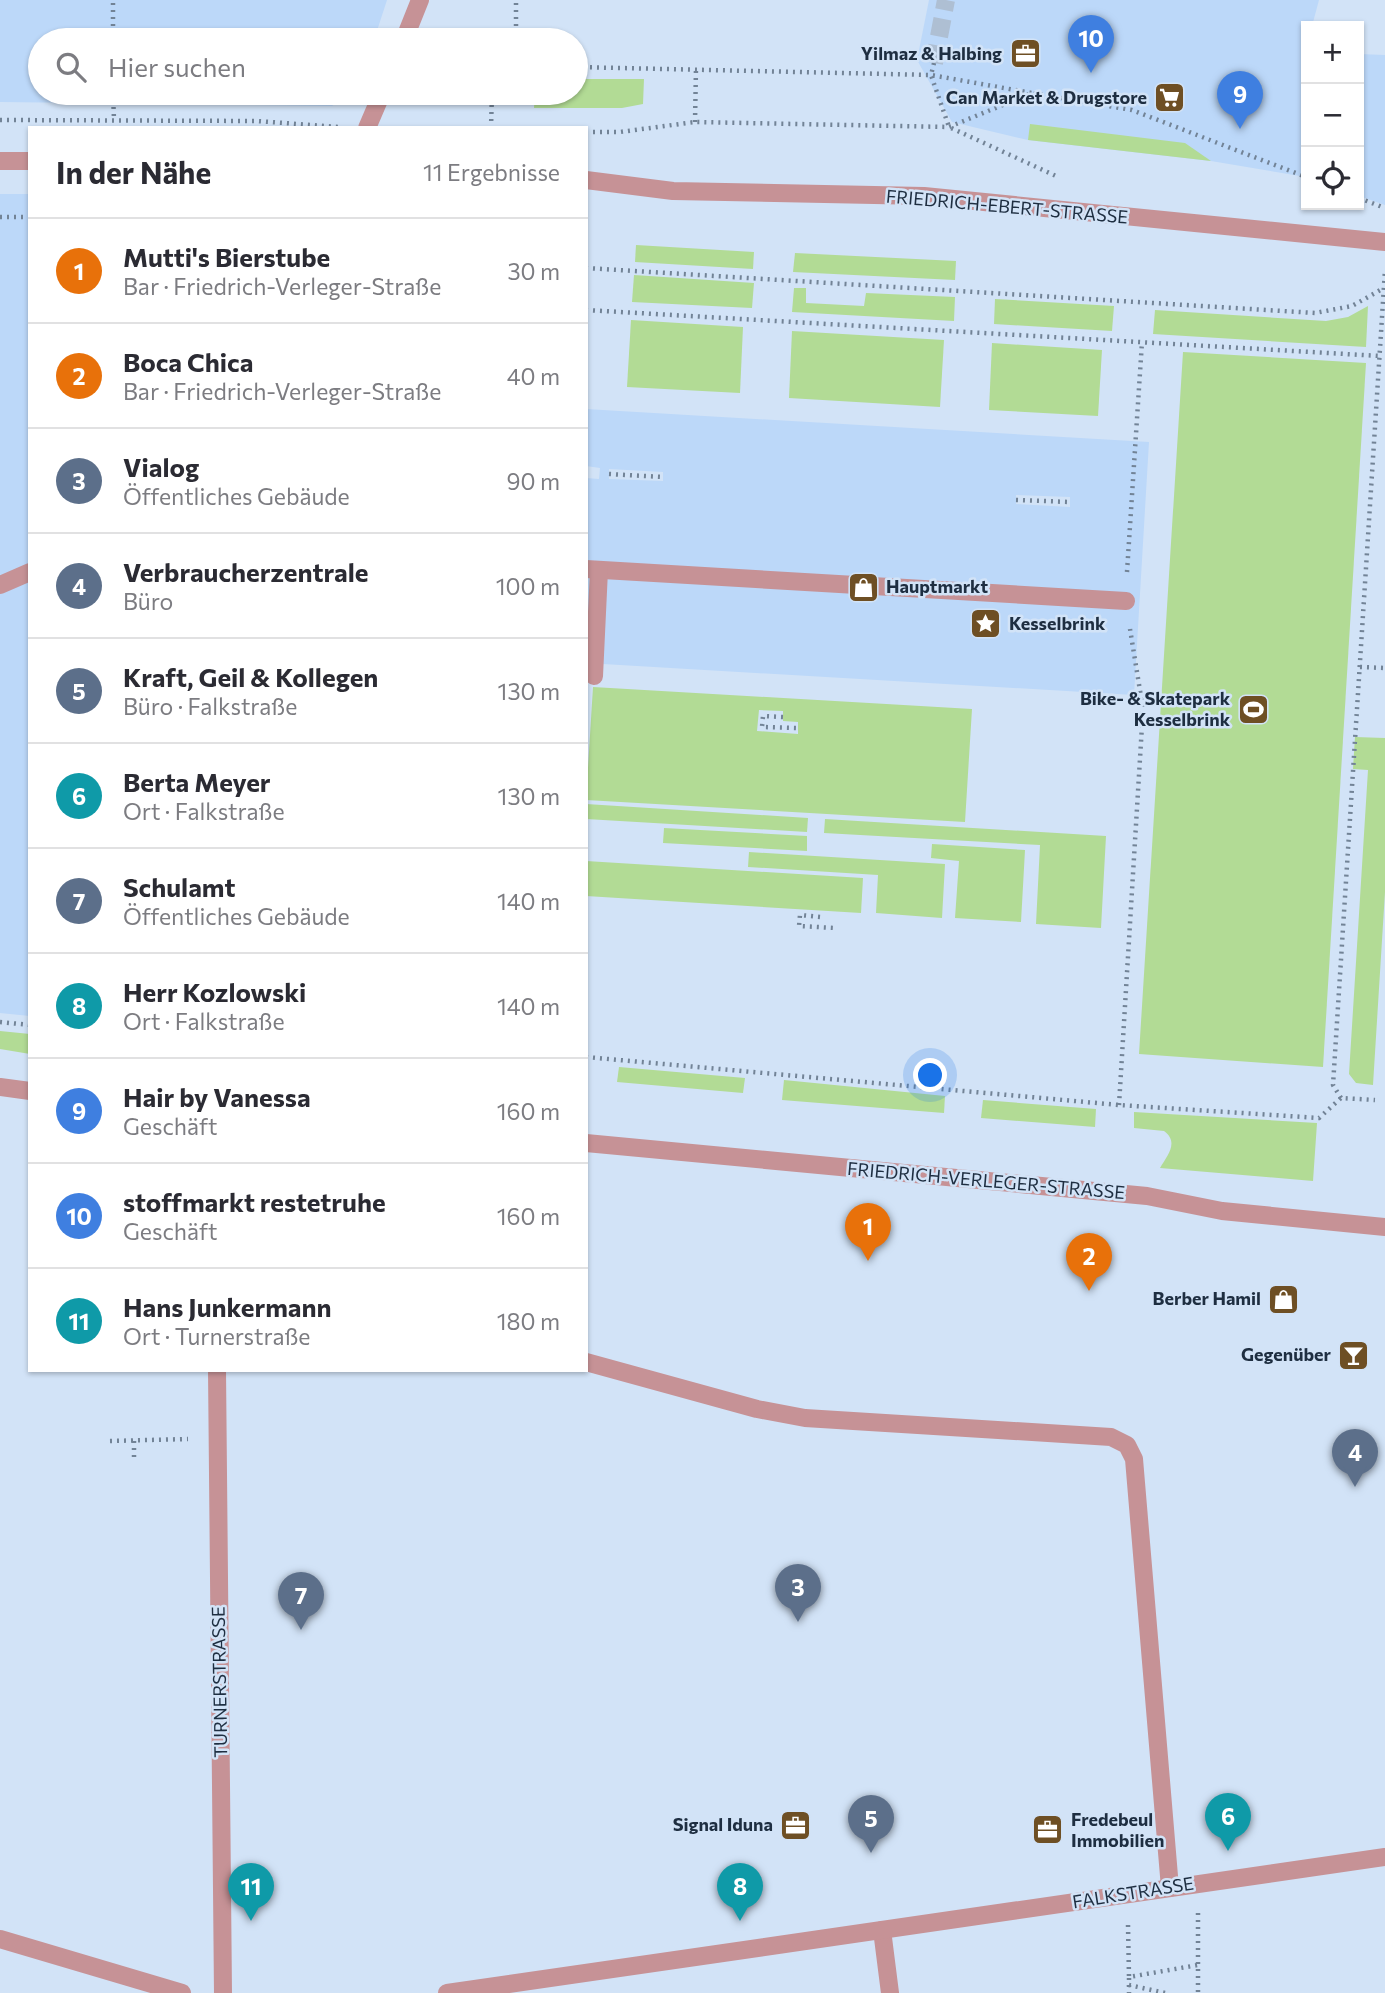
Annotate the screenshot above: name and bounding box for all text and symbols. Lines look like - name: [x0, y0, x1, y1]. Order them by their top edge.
- pin: 10: [1068, 15, 1114, 73]
- map controls: [1301, 21, 1364, 210]
- button: +: [1301, 21, 1364, 84]
- search box: [28, 28, 588, 105]
- office icon: Yilmaz & Halbing: [1008, 37, 1042, 71]
- place label: Yilmaz & Halbing: [861, 42, 1002, 64]
- icon: search: [52, 48, 90, 86]
- text: Hier suchen: [108, 51, 246, 82]
- pin: 9: [1217, 71, 1263, 129]
- supermarket icon: Can Market & Drugstore: [1153, 81, 1187, 115]
- button: −: [1301, 84, 1364, 147]
- place label: Can Market & Drugstore: [946, 86, 1147, 108]
- button: locate: [1301, 147, 1364, 210]
- text: In der Nähe: [56, 153, 211, 190]
- text: 11 Ergebnisse: [423, 158, 560, 186]
- street label: FRIEDRICH-EBERT-STRASSE: [885, 184, 1129, 228]
- text: Mutti's Bierstube: [123, 241, 330, 272]
- text: 1: [74, 257, 84, 285]
- text: 30 m: [507, 257, 560, 285]
- text: Bar · Friedrich-Verleger-Straße: [123, 272, 441, 300]
- text: Boca Chica: [123, 346, 253, 377]
- text: 2: [72, 362, 86, 390]
- text: 40 m: [507, 362, 560, 390]
- text: Bar · Friedrich-Verleger-Straße: [123, 377, 441, 405]
- text: Vialog: [123, 451, 199, 482]
- text: 3: [72, 467, 86, 495]
- text: 90 m: [507, 467, 560, 495]
- text: Öffentliches Gebäude: [123, 482, 350, 510]
- text: Verbraucherzentrale: [123, 556, 368, 587]
- shop icon: Hauptmarkt: [846, 570, 880, 604]
- text: 4: [72, 572, 86, 600]
- text: 100 m: [496, 572, 560, 600]
- place label: Hauptmarkt: [886, 575, 988, 597]
- text: Büro: [123, 587, 173, 615]
- place icon: Kesselbrink: [969, 607, 1003, 641]
- place label: Kesselbrink: [1009, 612, 1106, 634]
- text: Kraft, Geil & Kollegen: [123, 661, 378, 692]
- text: 5: [72, 677, 86, 705]
- text: 130 m: [498, 677, 560, 705]
- place label: Bike- & Skatepark Kesselbrink: [1080, 687, 1231, 730]
- text: Büro · Falkstraße: [123, 692, 297, 720]
- sports icon: Bike- & Skatepark Kesselbrink: [1236, 692, 1270, 726]
- text: Berta Meyer: [123, 766, 271, 797]
- text: 6: [72, 782, 86, 810]
- text: 130 m: [498, 782, 560, 810]
- text: Ort · Falkstraße: [123, 797, 285, 825]
- text: Schulamt: [123, 871, 236, 902]
- text: 7: [73, 887, 85, 915]
- text: 140 m: [497, 887, 560, 915]
- text: Öffentliches Gebäude: [123, 902, 350, 930]
- text: Herr Kozlowski: [123, 976, 306, 1007]
- text: 8: [72, 992, 86, 1020]
- text: 140 m: [497, 992, 560, 1020]
- text: Ort · Falkstraße: [123, 1007, 285, 1035]
- your location: [913, 1058, 947, 1092]
- text: Hair by Vanessa: [123, 1081, 311, 1112]
- text: 9: [72, 1097, 86, 1125]
- text: 160 m: [497, 1097, 560, 1125]
- text: Geschäft: [123, 1112, 217, 1140]
- street label: FRIEDRICH-VERLEGER-STRASSE: [846, 1157, 1126, 1203]
- text: stoffmarkt restetruhe: [123, 1186, 386, 1217]
- text: 10: [66, 1202, 92, 1230]
- text: 160 m: [497, 1202, 560, 1230]
- pin: 1: [845, 1203, 891, 1261]
- text: Geschäft: [123, 1217, 217, 1245]
- pin: 2: [1066, 1233, 1112, 1291]
- shop icon: Berber Hamil: [1267, 1282, 1301, 1316]
- place label: Berber Hamil: [1153, 1287, 1261, 1309]
- text: Hans Junkermann: [123, 1291, 332, 1322]
- text: 11: [69, 1307, 89, 1335]
- text: 180 m: [497, 1307, 560, 1335]
- text: Ort · Turnerstraße: [123, 1322, 311, 1350]
- bar icon: Gegenüber: [1337, 1338, 1371, 1372]
- place label: Gegenüber: [1241, 1343, 1332, 1365]
- pin: 4: [1332, 1429, 1378, 1487]
- pin: 3: [775, 1564, 821, 1622]
- pin: 7: [278, 1572, 324, 1630]
- street label: TURNERSTRASSE: [207, 1606, 231, 1758]
- pin: 6: [1205, 1793, 1251, 1851]
- pin: 5: [848, 1795, 894, 1853]
- office icon: Signal Iduna: [779, 1808, 813, 1842]
- place label: Fredebeul Immobilien: [1071, 1808, 1164, 1851]
- place label: Signal Iduna: [673, 1813, 773, 1835]
- office icon: Fredebeul Immobilien: [1031, 1813, 1065, 1847]
- pin: 11: [228, 1863, 274, 1921]
- pin: 8: [717, 1863, 763, 1921]
- street label: FALKSTRASSE: [1071, 1872, 1195, 1912]

